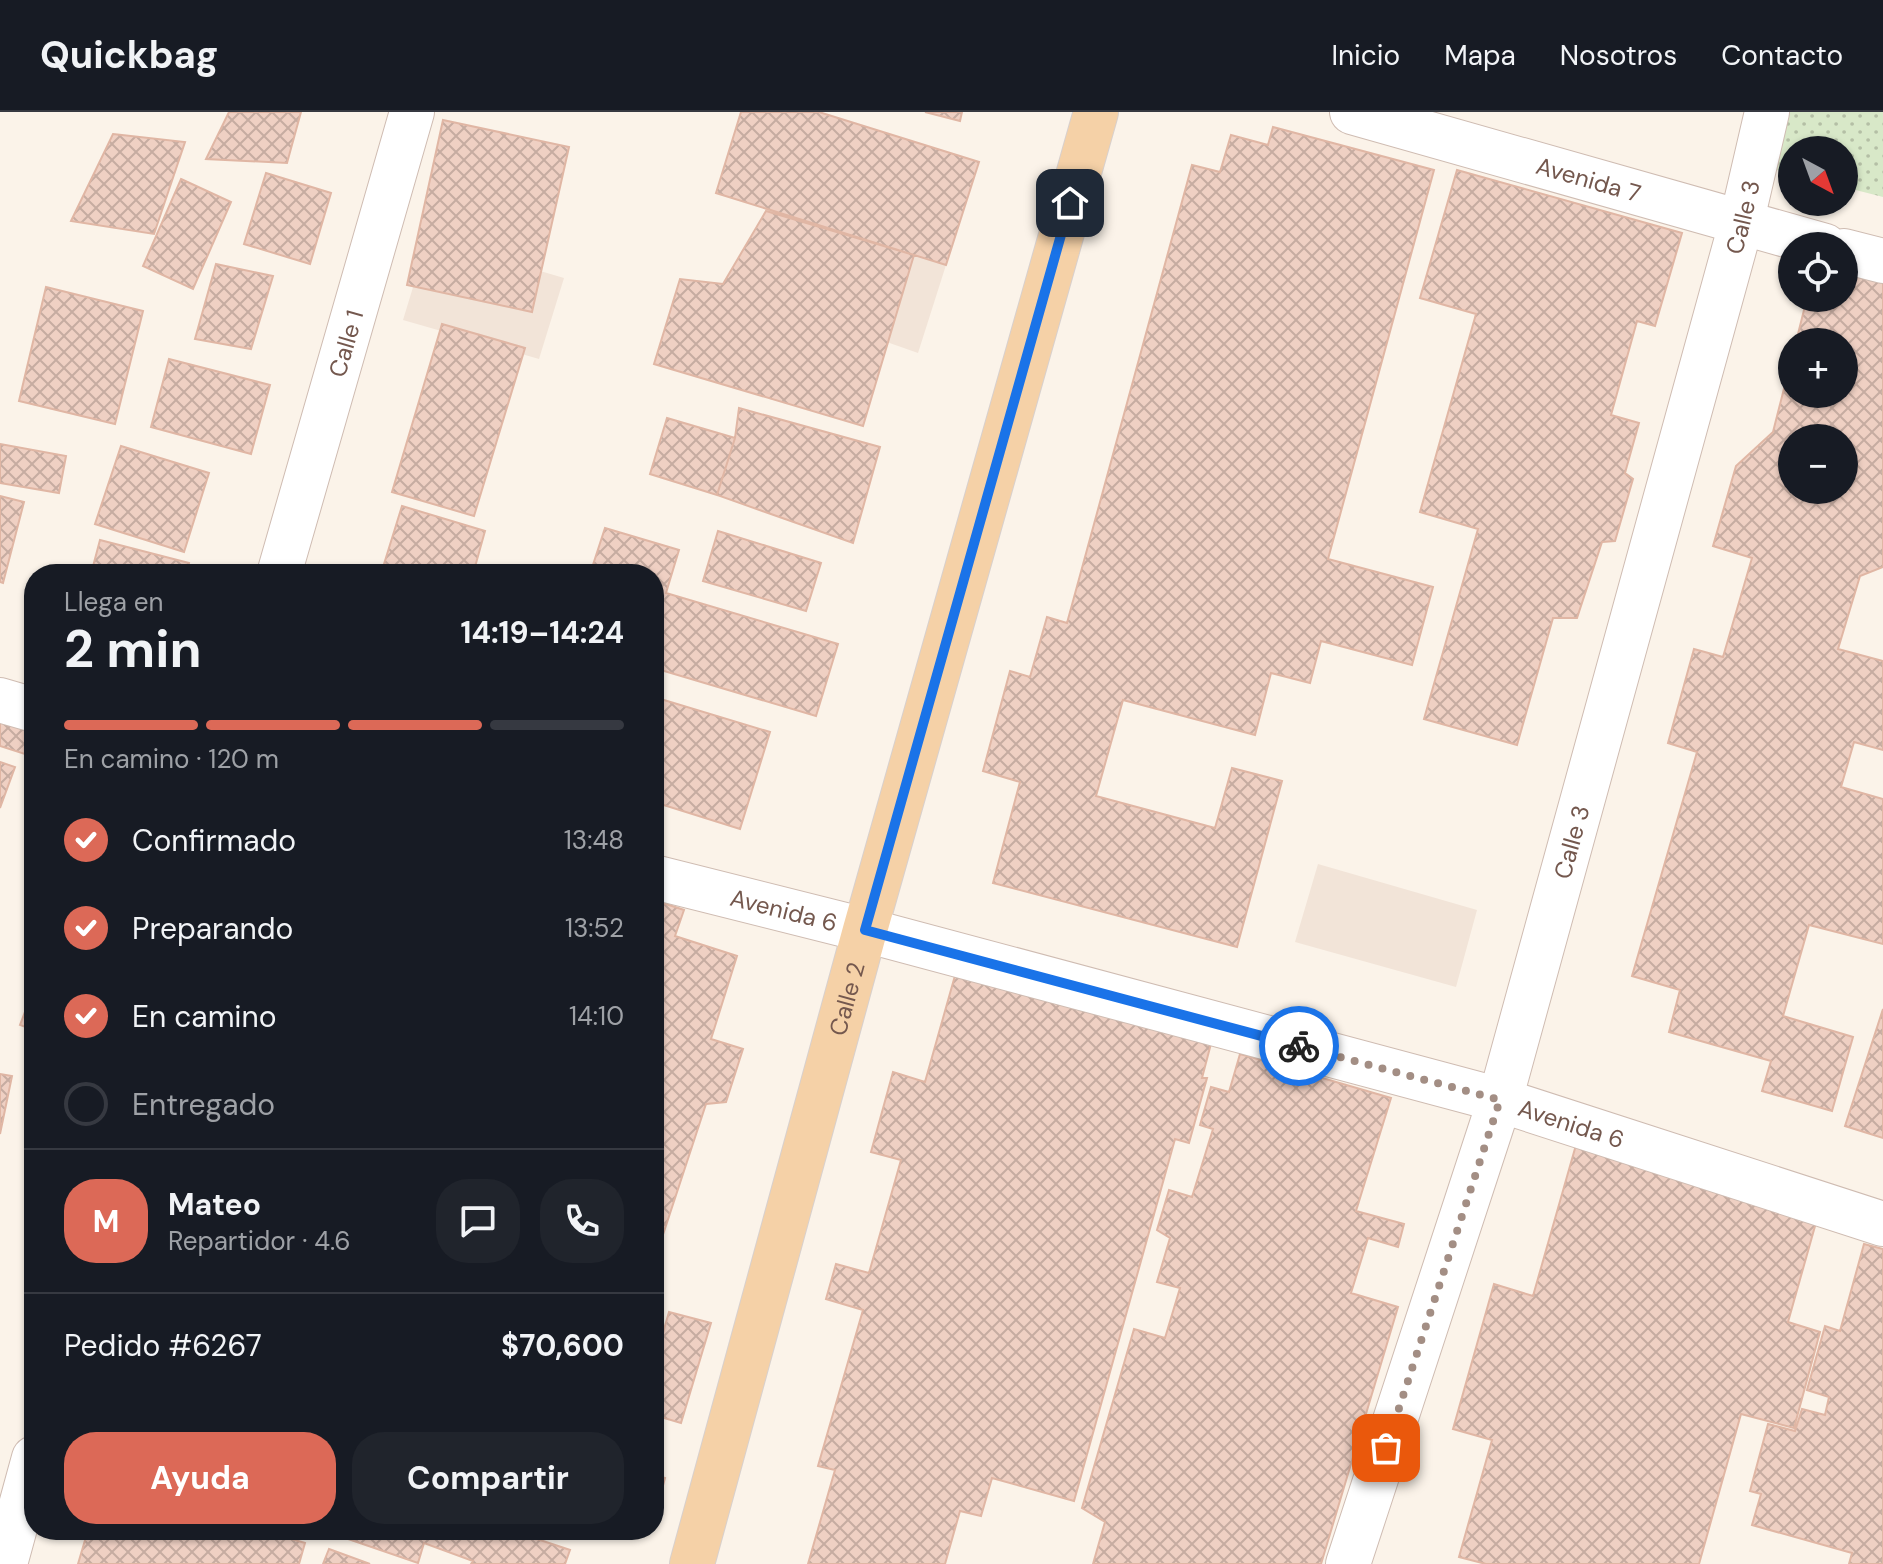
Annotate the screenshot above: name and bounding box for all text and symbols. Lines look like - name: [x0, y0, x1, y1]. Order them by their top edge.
- text: Quickbag: [40, 30, 218, 80]
- text: Inicio: [1331, 37, 1400, 74]
- text: Mapa: [1444, 37, 1516, 74]
- text: Nosotros: [1560, 37, 1677, 74]
- text: Contacto: [1721, 37, 1843, 74]
- north arrow: [1778, 136, 1858, 216]
- map controls: [1778, 136, 1858, 504]
- street label: Avenida 7: [1533, 150, 1645, 209]
- pin: [1036, 169, 1104, 237]
- street label: Calle 3: [1718, 177, 1766, 257]
- icon: home: [1048, 181, 1092, 225]
- button: locate: [1778, 232, 1858, 312]
- street label: Calle 1: [321, 306, 370, 381]
- button: +: [1778, 328, 1858, 408]
- button: −: [1778, 424, 1858, 504]
- text: Llega en: [64, 585, 163, 619]
- text: 14:19–14:24: [460, 613, 624, 652]
- text: 2 min: [64, 615, 202, 683]
- text: En camino · 120 m: [64, 742, 279, 776]
- street label: Calle 3: [1546, 801, 1596, 882]
- icon: check: [64, 818, 108, 862]
- text: Confirmado: [132, 821, 296, 860]
- text: 13:48: [564, 823, 624, 857]
- street label: Avenida 6: [727, 881, 841, 938]
- icon: check: [64, 906, 108, 950]
- text: Preparando: [132, 909, 293, 948]
- text: 13:52: [565, 911, 624, 945]
- street label: Calle 2: [821, 958, 871, 1039]
- icon: check: [64, 994, 108, 1038]
- text: En camino: [132, 997, 277, 1036]
- text: 14:10: [569, 999, 624, 1033]
- courier: [1259, 1006, 1339, 1086]
- icon: bike: [1277, 1024, 1321, 1068]
- text: Entregado: [132, 1085, 275, 1124]
- street label: Avenida 6: [1515, 1092, 1628, 1155]
- button: chat: [436, 1179, 520, 1263]
- button: phone: [540, 1179, 624, 1263]
- text: Mateo: [168, 1185, 261, 1224]
- text: M: [93, 1202, 119, 1241]
- text: Repartidor · 4.6: [168, 1224, 351, 1258]
- text: Pedido #6267: [64, 1326, 262, 1365]
- text: $70,600: [501, 1326, 624, 1365]
- pin: [1352, 1414, 1420, 1482]
- icon: bag: [1364, 1426, 1408, 1470]
- button: Ayuda: [64, 1432, 336, 1524]
- button: Compartir: [352, 1432, 624, 1524]

